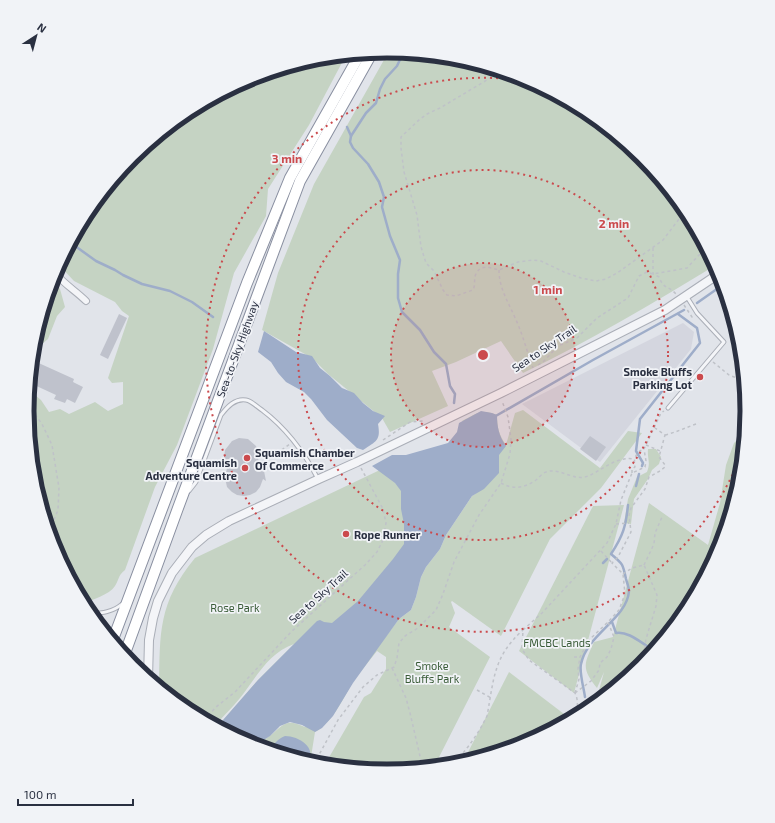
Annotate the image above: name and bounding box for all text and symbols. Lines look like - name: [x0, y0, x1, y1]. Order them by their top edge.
- north arrow: [16, 16, 56, 56]
- text: N: [35, 20, 49, 35]
- text: 3 min: [272, 151, 302, 165]
- text: 2 min: [599, 216, 629, 230]
- text: 1 min: [534, 282, 562, 296]
- street label: Sea-to-Sky Highway: [214, 299, 261, 399]
- street label: Sea to Sky Trail: [509, 321, 579, 374]
- centre of rings: [476, 348, 490, 362]
- place label: Smoke Bluffs Parking Lot: [624, 365, 692, 391]
- marker: Smoke Bluffs Parking Lot: [695, 372, 705, 382]
- place label: Squamish Chamber Of Commerce: [255, 446, 355, 472]
- marker: Squamish Chamber Of Commerce: [242, 453, 252, 463]
- place label: Squamish Adventure Centre: [145, 456, 237, 482]
- marker: Squamish Adventure Centre: [240, 463, 250, 473]
- place label: Rope Runner: [354, 528, 421, 541]
- marker: Rope Runner: [341, 529, 351, 539]
- street label: Sea to Sky Trail: [286, 566, 351, 626]
- park label: Rose Park: [210, 601, 260, 614]
- park label: FMCBC Lands: [523, 636, 591, 649]
- park label: Smoke Bluffs Park: [405, 659, 460, 685]
- scale bar: [18, 781, 133, 807]
- text: 100 m: [24, 787, 56, 801]

